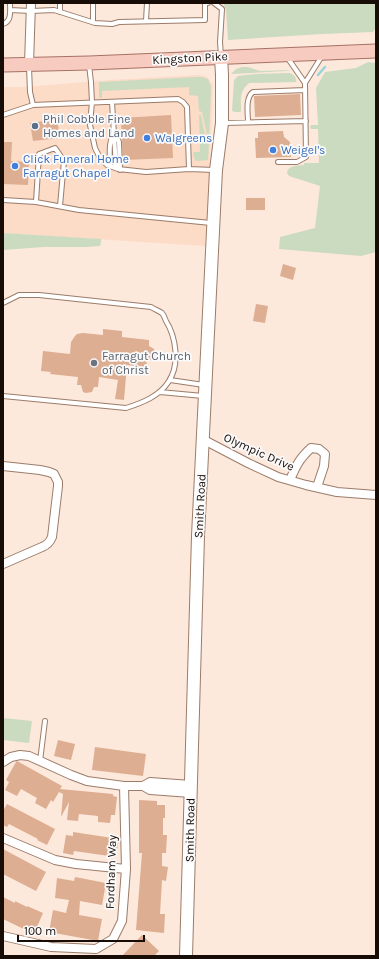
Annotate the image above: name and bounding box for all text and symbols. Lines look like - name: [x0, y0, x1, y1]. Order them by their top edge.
- street label: Kingston Pike: [152, 49, 228, 67]
- place label: Phil Cobble Fine Homes and Land: [43, 112, 135, 140]
- marker: Phil Cobble Fine Homes and Land: [30, 121, 40, 131]
- place label: Walgreens: [155, 131, 212, 145]
- marker: Walgreens: [142, 133, 152, 143]
- place label: Weigel's: [281, 143, 325, 157]
- marker: Weigel's: [268, 145, 278, 155]
- place label: Click Funeral Home Farragut Chapel: [23, 152, 129, 180]
- marker: Click Funeral Home Farragut Chapel: [10, 161, 20, 171]
- place label: Farragut Church of Christ: [102, 349, 191, 377]
- marker: Farragut Church of Christ: [89, 358, 99, 368]
- street label: Olympic Drive: [222, 430, 296, 474]
- street label: Smith Road: [191, 474, 209, 538]
- street label: Smith Road: [182, 798, 198, 862]
- street label: Fordham Way: [103, 834, 119, 909]
- scale bar: [18, 917, 144, 943]
- text: 100 m: [24, 924, 56, 938]

